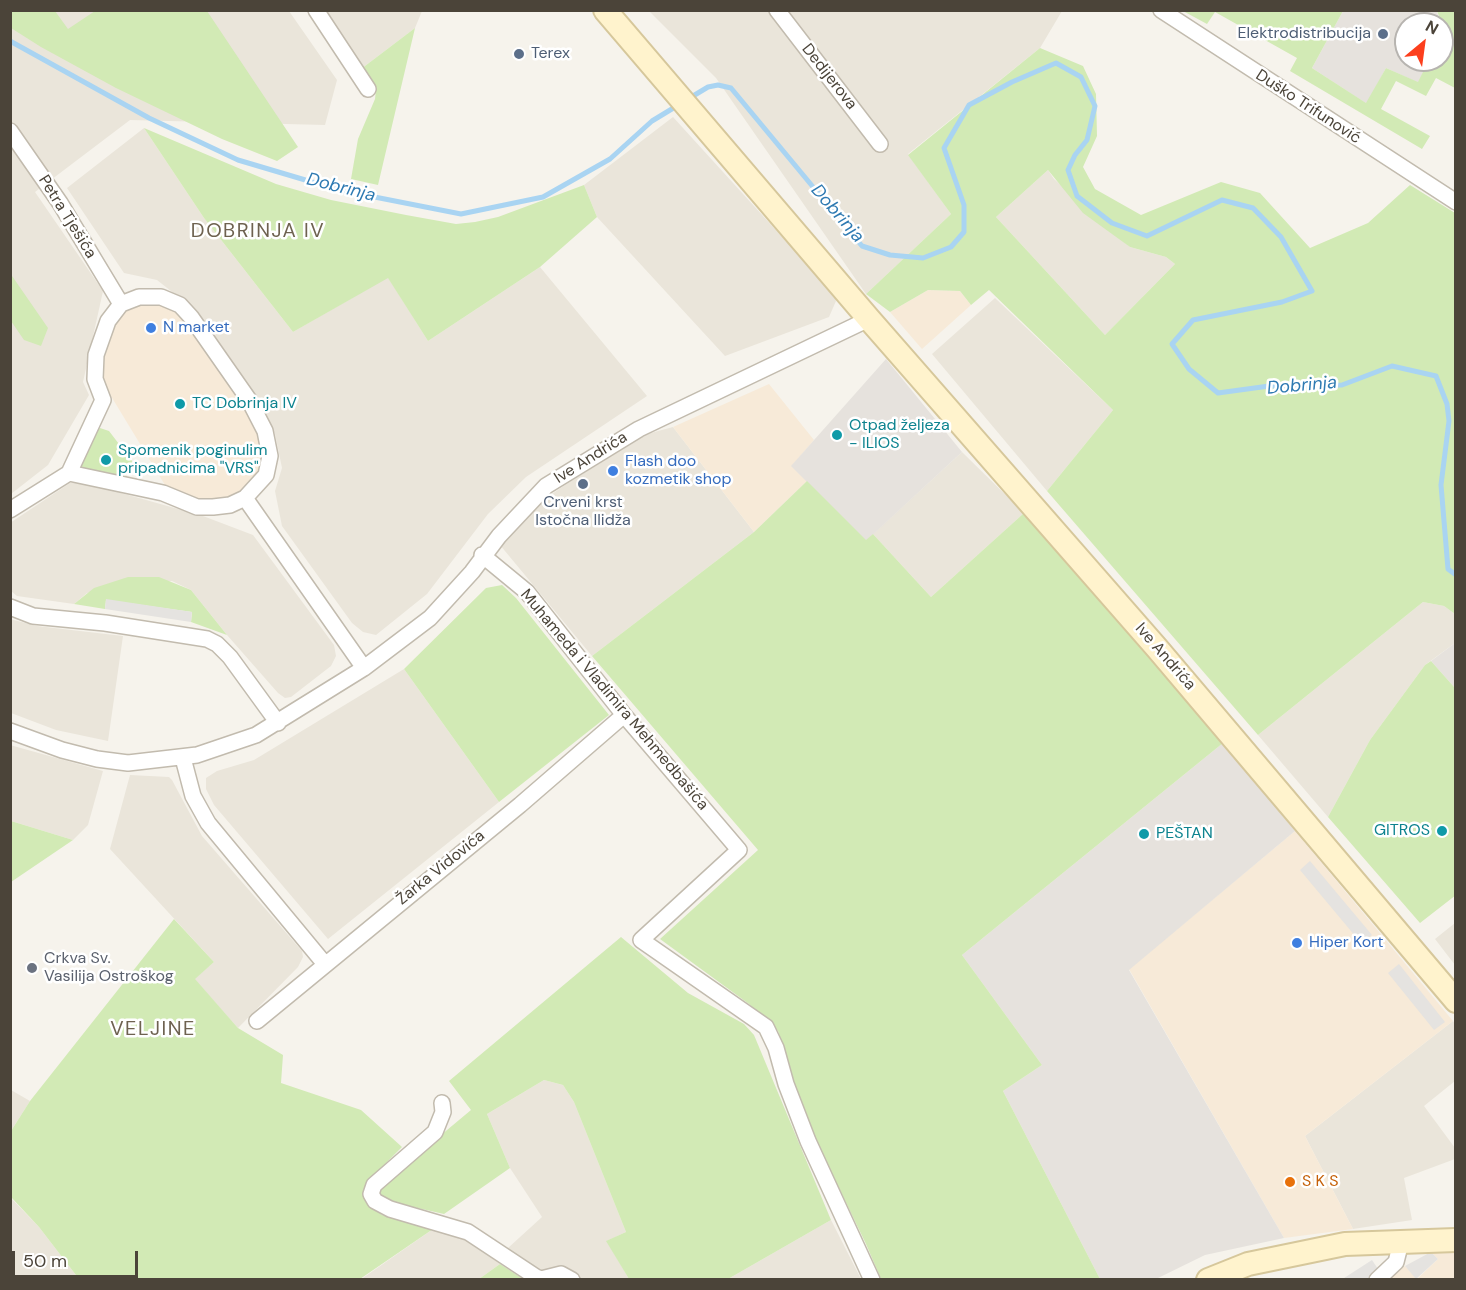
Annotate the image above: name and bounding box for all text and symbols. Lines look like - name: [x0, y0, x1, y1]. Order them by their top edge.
- north arrow: [1394, 12, 1454, 72]
- text: N: [1422, 16, 1442, 40]
- place label: Elektrodistribucija: [1238, 24, 1371, 44]
- marker: Elektrodistribucija: [1376, 27, 1390, 41]
- street label: Dedijerova: [797, 40, 861, 114]
- place label: Terex: [531, 44, 570, 64]
- marker: Terex: [512, 47, 526, 61]
- street label: Duško Trifunović: [1252, 66, 1364, 148]
- water label: Dobrinja: [304, 169, 378, 207]
- street label: Petra Tješića: [34, 172, 100, 262]
- water label: Dobrinja: [806, 180, 868, 248]
- district label: DOBRINJA IV: [191, 220, 325, 244]
- place label: N market: [163, 318, 230, 338]
- marker: N market: [144, 321, 158, 335]
- water label: Dobrinja: [1266, 372, 1338, 400]
- place label: TC Dobrinja IV: [192, 394, 297, 414]
- marker: TC Dobrinja IV: [173, 397, 187, 411]
- place label: Otpad željeza - ILIOS: [849, 416, 950, 454]
- street label: Ive Andrića: [551, 428, 631, 488]
- marker: Otpad željeza - ILIOS: [830, 428, 844, 442]
- place label: Spomenik poginulim pripadnicima "VRS": [118, 441, 267, 479]
- place label: Flash doo kozmetik shop: [625, 452, 732, 490]
- marker: Spomenik poginulim pripadnicima "VRS": [99, 453, 113, 467]
- marker: Flash doo kozmetik shop: [606, 464, 620, 478]
- marker: Crveni krst Istočna Ilidža: [576, 477, 590, 491]
- place label: Crveni krst Istočna Ilidža: [535, 493, 631, 531]
- street label: Muhameda i Vladimira Mehmedbašića: [516, 586, 712, 814]
- street label: Ive Andrića: [1131, 620, 1199, 694]
- place label: GITROS: [1374, 821, 1430, 841]
- place label: PEŠTAN: [1156, 824, 1213, 844]
- marker: GITROS: [1435, 824, 1449, 838]
- street label: Žarka Vidovića: [393, 827, 489, 909]
- marker: PEŠTAN: [1137, 827, 1151, 841]
- place label: Hiper Kort: [1309, 933, 1384, 953]
- marker: Hiper Kort: [1290, 936, 1304, 950]
- place label: Crkva Sv. Vasilija Ostroškog: [44, 949, 174, 987]
- marker: Crkva Sv. Vasilija Ostroškog: [25, 961, 39, 975]
- district label: VELJINE: [110, 1018, 196, 1042]
- place label: S K S: [1302, 1172, 1338, 1192]
- marker: S K S: [1283, 1175, 1297, 1189]
- scale bar: [15, 1239, 141, 1277]
- text: 50 m: [23, 1249, 67, 1273]

